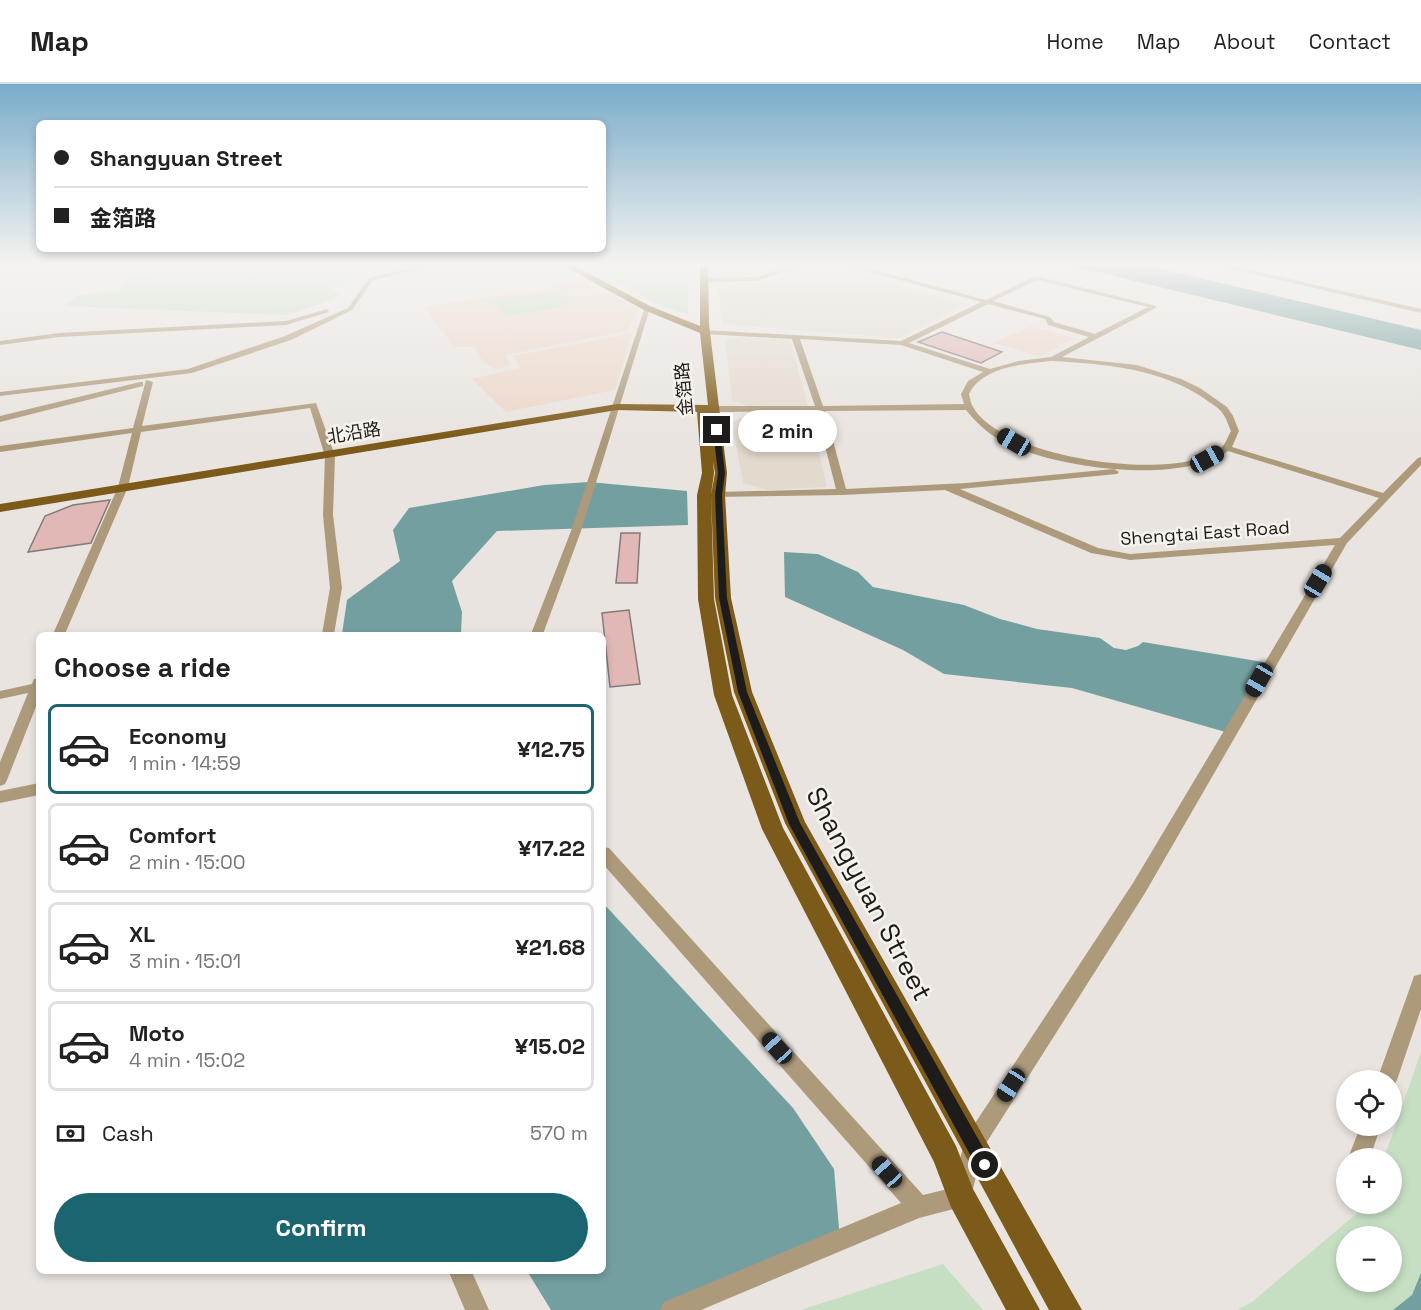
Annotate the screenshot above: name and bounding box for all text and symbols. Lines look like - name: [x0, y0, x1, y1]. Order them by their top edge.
- text: Map: [30, 23, 89, 59]
- text: Home: [1046, 28, 1104, 55]
- text: Map: [1137, 28, 1181, 55]
- text: About: [1214, 28, 1276, 55]
- text: Contact: [1309, 28, 1391, 55]
- text: Shangyuan Street: [90, 144, 283, 172]
- text: 金箔路: [90, 204, 156, 232]
- street label: 金箔路: [670, 361, 697, 417]
- callout: 2 min: [738, 409, 837, 451]
- route end: [703, 416, 730, 443]
- street label: 北沿路: [325, 417, 382, 448]
- text: 2 min: [762, 418, 813, 444]
- car: [994, 425, 1034, 459]
- car: [1187, 442, 1227, 476]
- street label: Shengtai East Road: [1120, 515, 1290, 550]
- car: [1301, 561, 1335, 601]
- text: Choose a ride: [54, 650, 231, 685]
- car: [1242, 660, 1276, 700]
- icon: car: [57, 722, 111, 776]
- text: Economy: [129, 722, 227, 750]
- text: ¥12.75: [517, 735, 585, 763]
- text: 1 min · 14:59: [129, 750, 241, 776]
- street label: Shangyuan Street: [798, 781, 941, 1007]
- icon: car: [57, 821, 111, 875]
- text: Comfort: [129, 821, 217, 849]
- text: ¥17.22: [518, 834, 585, 862]
- text: 2 min · 15:00: [129, 849, 246, 875]
- icon: car: [57, 920, 111, 974]
- text: XL: [129, 920, 155, 948]
- text: ¥21.68: [515, 933, 585, 961]
- text: 3 min · 15:01: [129, 948, 241, 974]
- icon: car: [57, 1019, 111, 1073]
- text: Moto: [129, 1019, 185, 1047]
- car: [758, 1029, 796, 1067]
- text: ¥15.02: [515, 1032, 585, 1060]
- text: 4 min · 15:02: [129, 1047, 245, 1073]
- car: [994, 1065, 1028, 1105]
- map controls: [1336, 1070, 1402, 1292]
- button: locate: [1336, 1070, 1402, 1136]
- icon: cash: [54, 1117, 87, 1150]
- text: Cash: [102, 1119, 154, 1147]
- text: 570 m: [530, 1120, 588, 1146]
- button: +: [1336, 1148, 1402, 1214]
- route start: [971, 1151, 998, 1178]
- car: [868, 1153, 906, 1191]
- button: Confirm: [54, 1193, 588, 1262]
- button: −: [1336, 1226, 1402, 1292]

